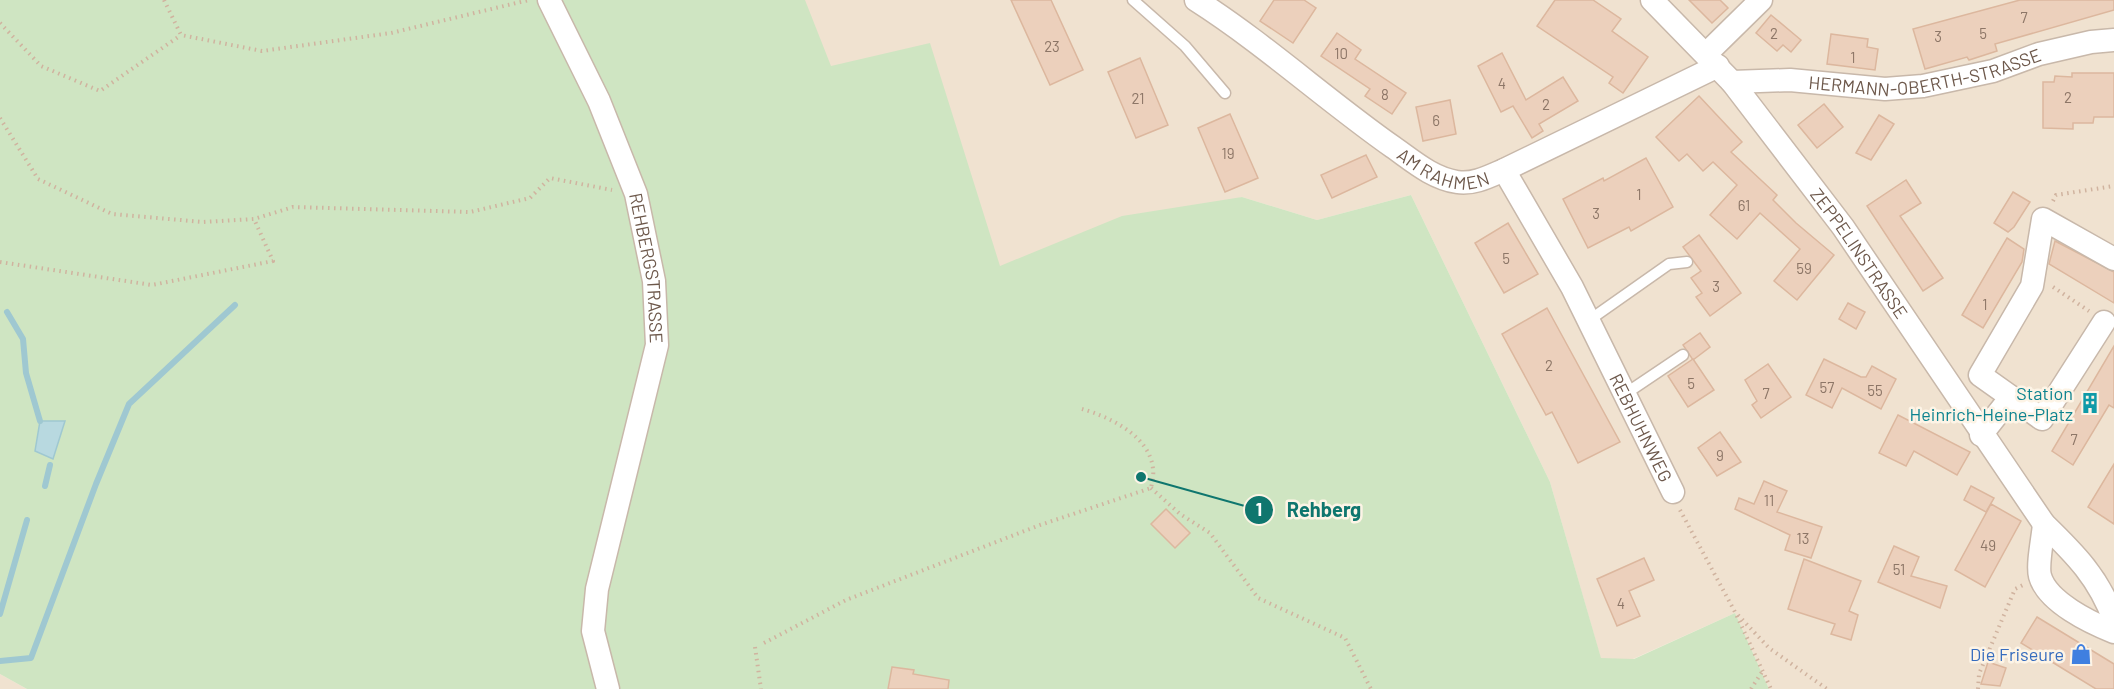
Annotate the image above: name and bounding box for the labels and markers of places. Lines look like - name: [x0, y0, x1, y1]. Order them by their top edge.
- place label: Station Heinrich-Heine-Platz: [1909, 382, 2073, 425]
- building icon: Station Heinrich-Heine-Platz: [2078, 391, 2102, 415]
- callout: Rehberg: [1244, 491, 1373, 529]
- shop icon: Die Friseure: [2069, 642, 2093, 666]
- place label: Die Friseure: [1970, 643, 2064, 665]

